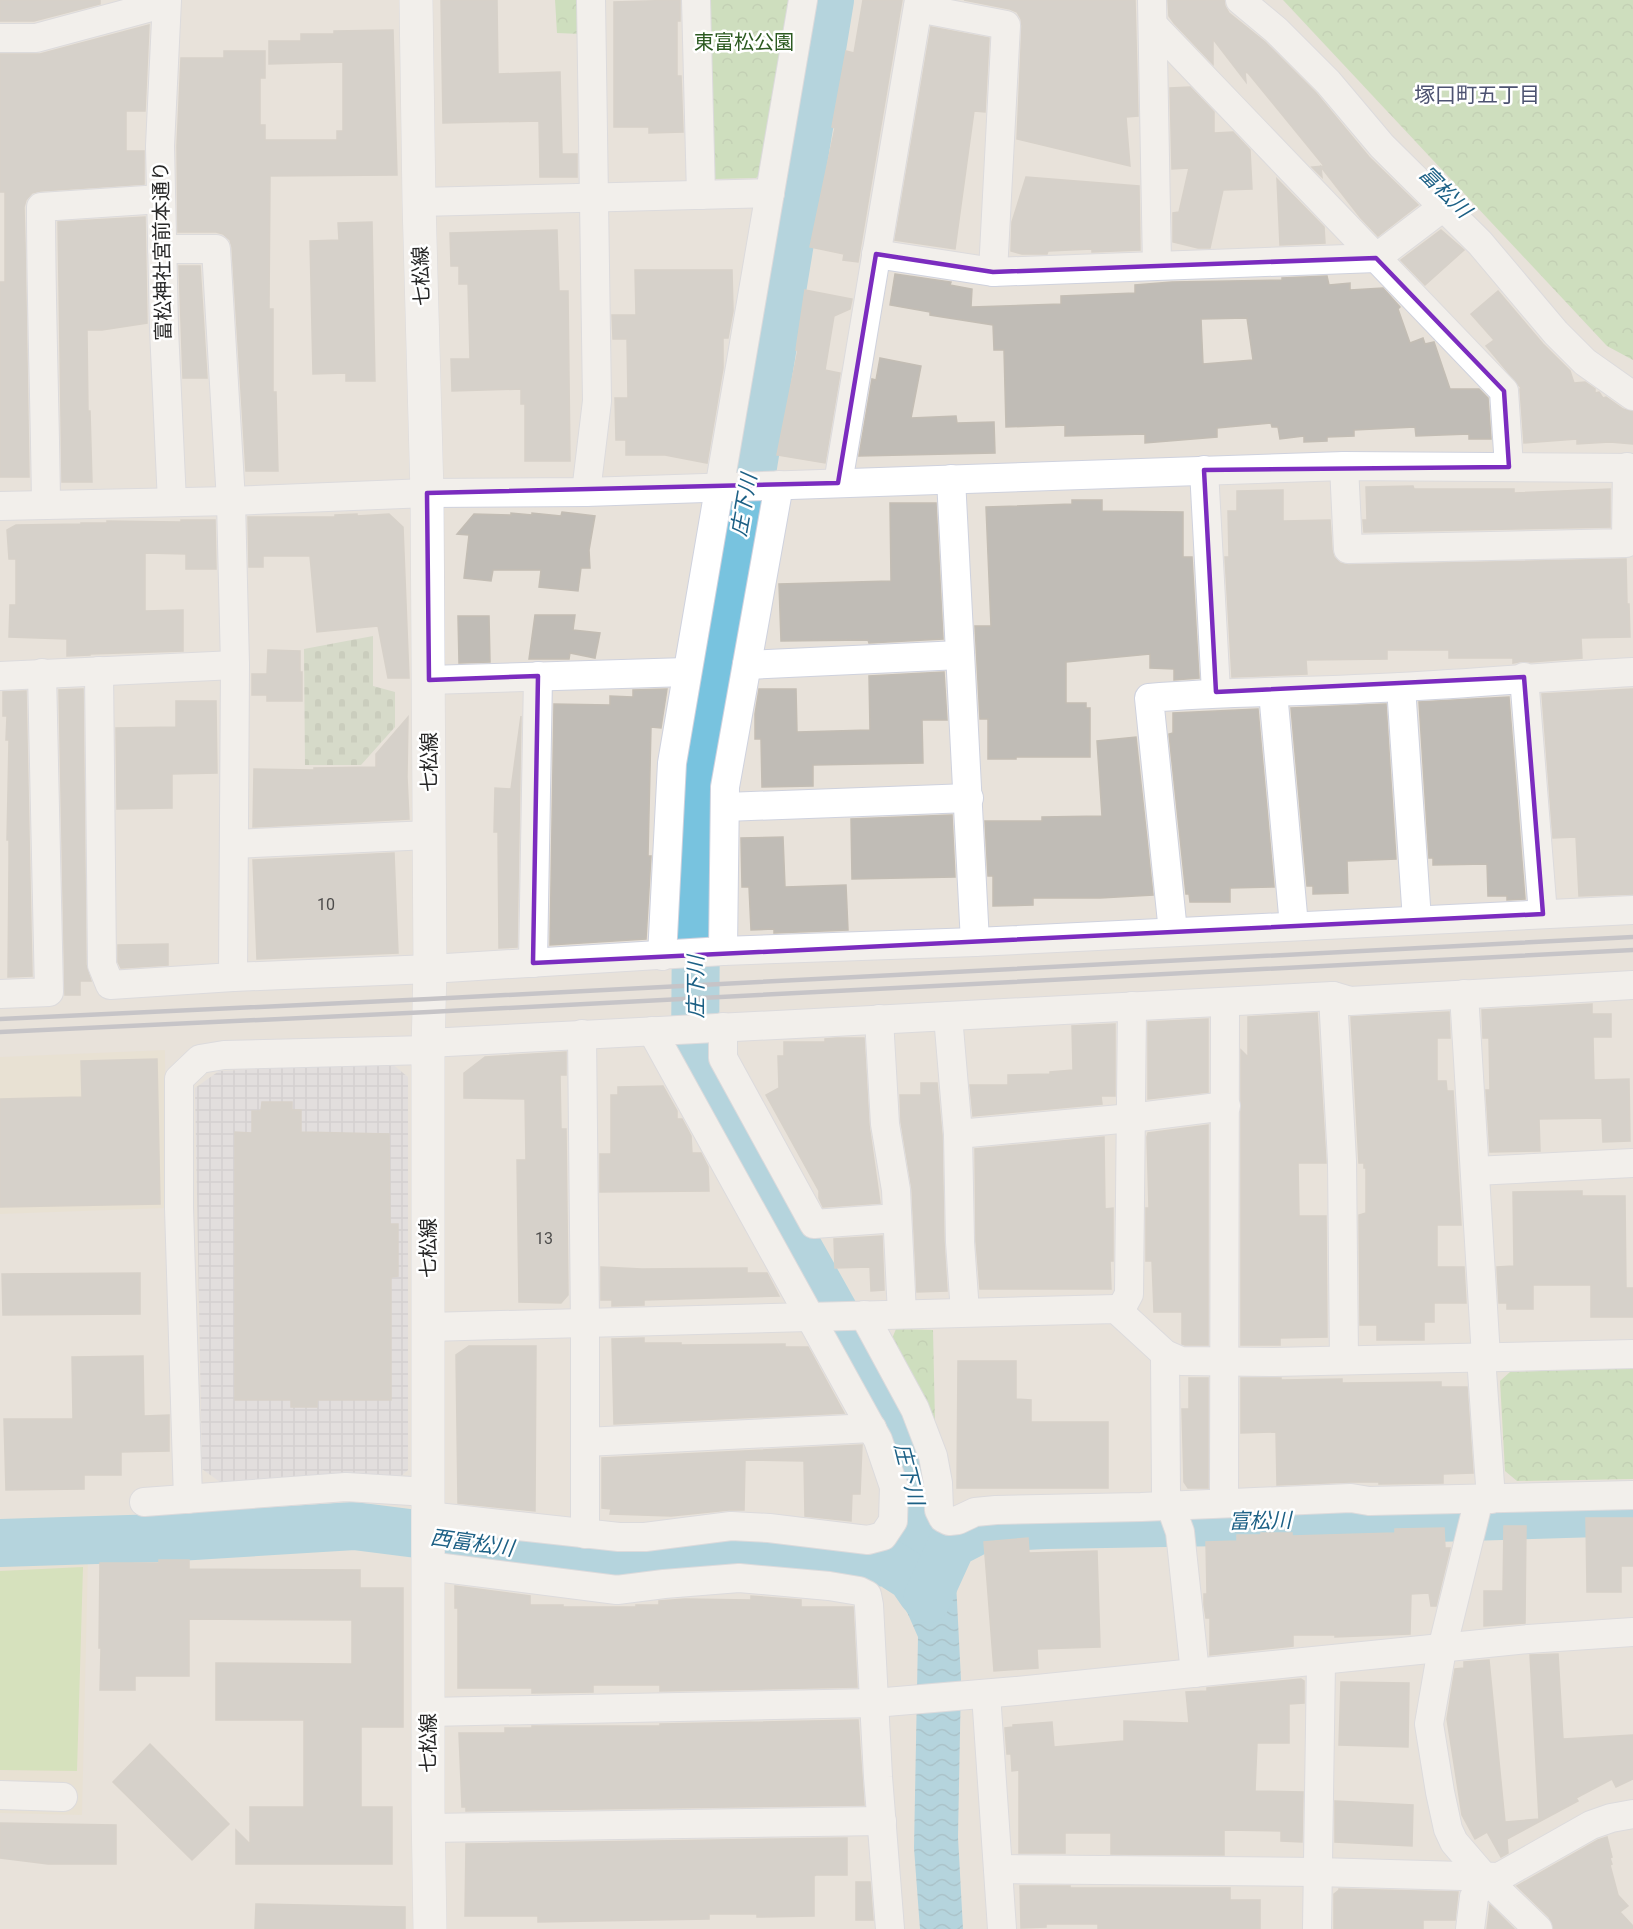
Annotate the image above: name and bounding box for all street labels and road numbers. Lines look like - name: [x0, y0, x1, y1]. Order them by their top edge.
- street label: 富松神社宮前本通り: [148, 161, 176, 341]
- street label: 七松線: [408, 246, 434, 306]
- street label: 七松線: [417, 732, 441, 792]
- street label: 七松線: [416, 1218, 440, 1278]
- street label: 七松線: [416, 1713, 440, 1773]

